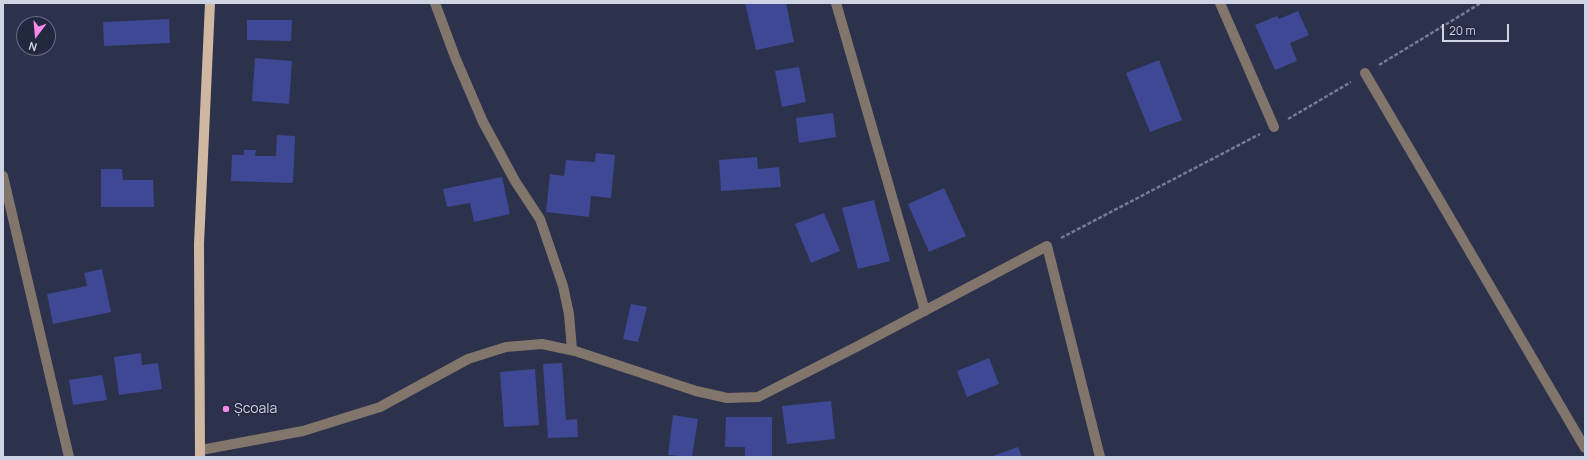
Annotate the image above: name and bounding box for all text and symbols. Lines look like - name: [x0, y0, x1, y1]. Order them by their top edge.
- north arrow: [16, 16, 56, 56]
- scale bar: [1444, 16, 1511, 42]
- text: 20 m: [1449, 22, 1476, 39]
- text: N: [27, 39, 39, 55]
- place label: Școala: [234, 401, 277, 417]
- marker: Școala: [221, 404, 231, 414]

